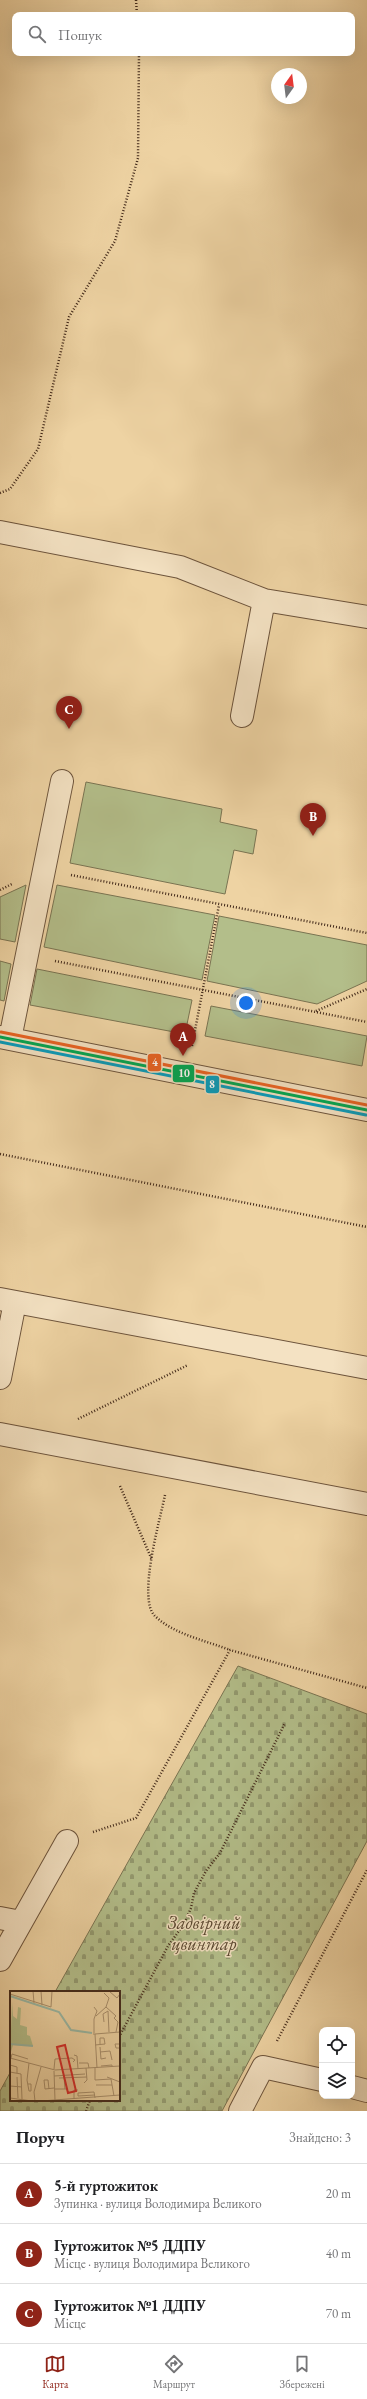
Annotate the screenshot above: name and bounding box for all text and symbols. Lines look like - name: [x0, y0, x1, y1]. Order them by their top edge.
- search box: [12, 12, 355, 56]
- icon: search: [26, 23, 48, 45]
- text: Пошук: [58, 25, 102, 44]
- north arrow: [271, 68, 307, 104]
- pin: C: [56, 696, 82, 729]
- pin: B: [300, 803, 326, 836]
- your location: [236, 993, 256, 1013]
- pin: A: [170, 1023, 196, 1056]
- line badge: 4: [147, 1053, 162, 1072]
- text: 4: [152, 1055, 158, 1069]
- line badge: 10: [172, 1064, 195, 1083]
- text: 10: [178, 1066, 190, 1080]
- line badge: 8: [205, 1075, 220, 1094]
- text: 8: [209, 1077, 215, 1091]
- park label: Задвірний цвинтар: [167, 1911, 241, 1956]
- inset map: [10, 1991, 120, 2101]
- map controls: [319, 2027, 355, 2099]
- button: locate: [319, 2027, 355, 2063]
- button: layers: [319, 2063, 355, 2099]
- text: Поруч: [16, 2126, 65, 2148]
- text: Знайдено: 3: [289, 2129, 351, 2146]
- text: 5-й гуртожиток: [54, 2176, 158, 2195]
- text: A: [24, 2185, 34, 2202]
- text: 20 m: [326, 2185, 351, 2202]
- text: Зупинка · вулиця Володимира Великого: [54, 2195, 262, 2212]
- text: Гуртожиток №5 ДДПУ: [54, 2236, 206, 2255]
- text: B: [25, 2245, 33, 2262]
- text: 40 m: [326, 2245, 351, 2262]
- text: Місце · вулиця Володимира Великого: [54, 2255, 250, 2272]
- text: Гуртожиток №1 ДДПУ: [54, 2296, 206, 2315]
- text: C: [24, 2305, 34, 2322]
- text: 70 m: [326, 2305, 351, 2322]
- text: Місце: [54, 2315, 86, 2332]
- tab: Карта: [42, 2353, 69, 2391]
- tab: Маршрут: [153, 2353, 195, 2391]
- tab: Збережені: [280, 2353, 325, 2391]

